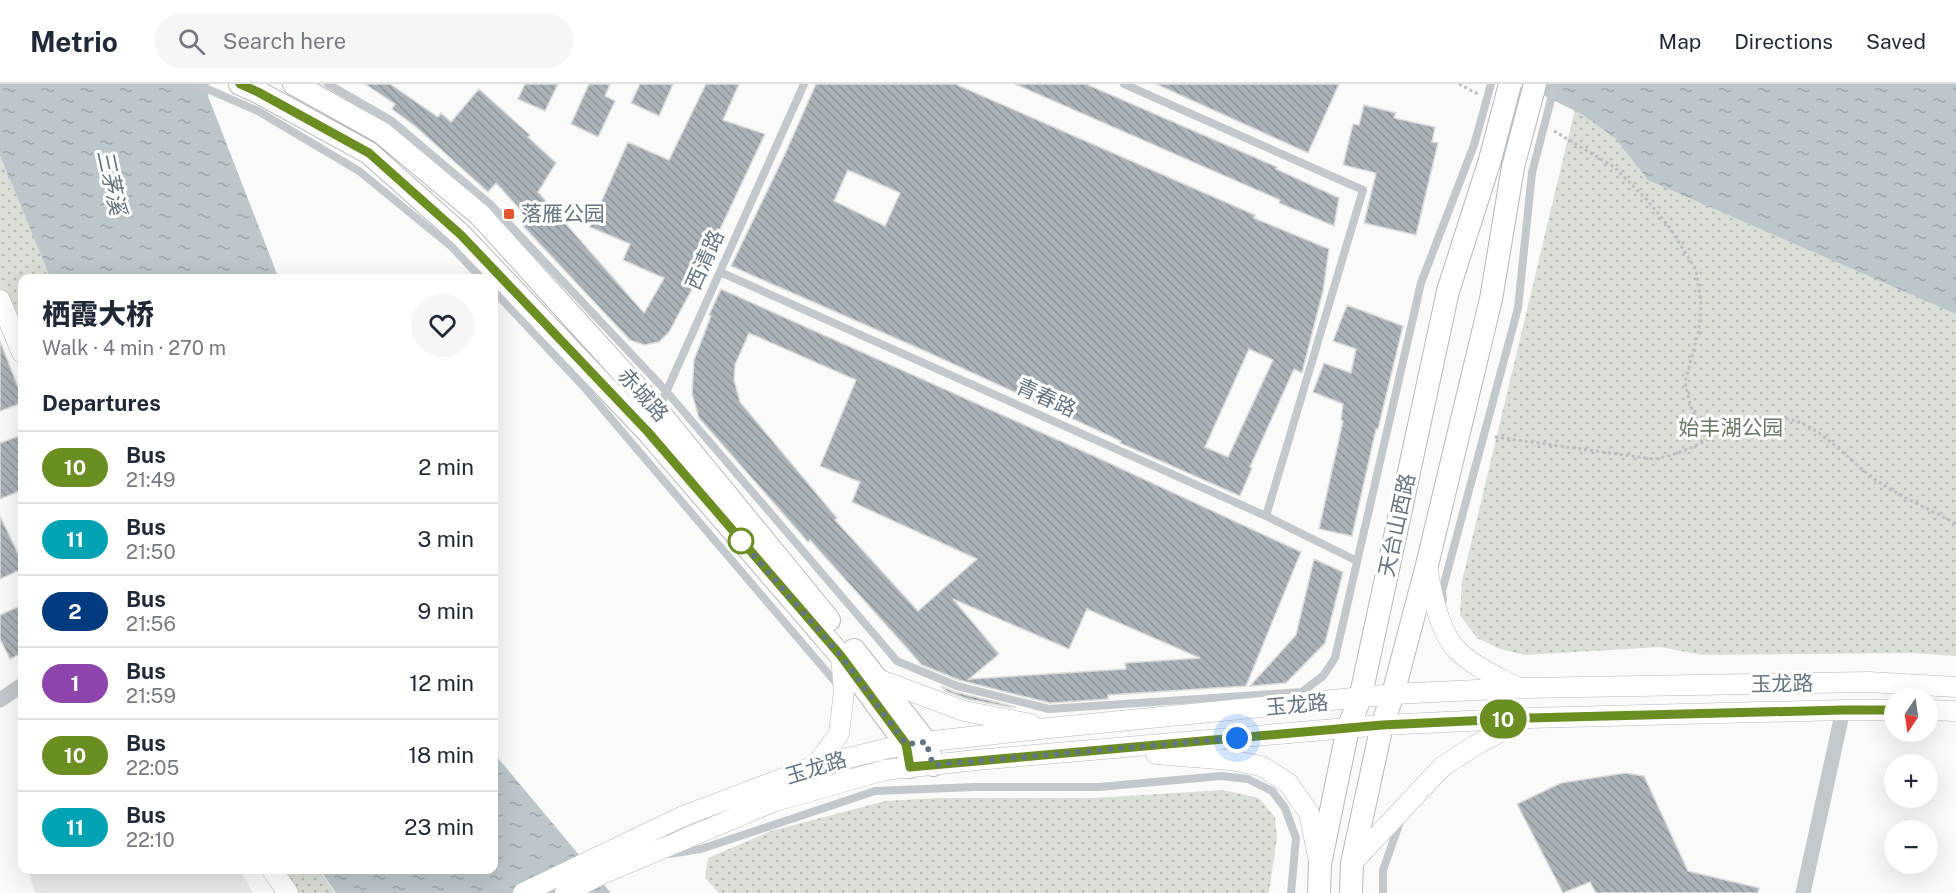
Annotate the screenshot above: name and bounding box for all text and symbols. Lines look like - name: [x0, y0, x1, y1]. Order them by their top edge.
- search box: [154, 14, 574, 68]
- text: Metrio: [30, 25, 118, 58]
- icon: search: [175, 25, 208, 58]
- text: Search here: [223, 28, 346, 54]
- text: Map: [1659, 29, 1701, 54]
- text: Directions: [1734, 29, 1833, 54]
- text: Saved: [1866, 29, 1926, 54]
- water label: 三茅溪: [92, 147, 132, 219]
- place label: 落雁公园: [521, 201, 605, 226]
- marker: 落雁公园: [502, 207, 516, 221]
- street label: 西清路: [680, 226, 729, 294]
- button: heart: [411, 294, 474, 357]
- text: 栖霞大桥: [42, 297, 154, 330]
- text: Walk · 4 min · 270 m: [42, 336, 226, 360]
- street label: 赤城路: [613, 363, 674, 426]
- street label: 青春路: [1012, 373, 1080, 422]
- text: Departures: [42, 390, 161, 416]
- park label: 始丰湖公园: [1679, 415, 1784, 440]
- text: Bus: [126, 442, 166, 468]
- text: 2 min: [418, 454, 474, 480]
- text: 10: [64, 455, 86, 480]
- text: 21:49: [126, 468, 176, 492]
- street label: 天台山西路: [1373, 471, 1420, 579]
- text: Bus: [126, 514, 166, 540]
- text: 3 min: [417, 526, 474, 552]
- text: 11: [66, 527, 84, 552]
- unlabelled marker: [728, 528, 754, 554]
- text: 21:50: [126, 540, 176, 564]
- text: Bus: [126, 586, 166, 612]
- text: 9 min: [418, 598, 474, 624]
- text: 2: [68, 599, 82, 624]
- text: 21:56: [126, 612, 176, 636]
- text: Bus: [126, 658, 166, 684]
- text: 12 min: [409, 670, 474, 696]
- street label: 玉龙路: [1750, 670, 1814, 697]
- text: 1: [71, 671, 80, 696]
- text: 21:59: [126, 684, 176, 708]
- north arrow: [1884, 688, 1938, 742]
- map controls: [1884, 688, 1938, 874]
- street label: 玉龙路: [1264, 689, 1329, 720]
- line badge: 10: [1476, 700, 1530, 738]
- text: 10: [1492, 707, 1514, 732]
- your location: [1222, 723, 1252, 753]
- text: Bus: [126, 730, 166, 756]
- text: 18 min: [408, 742, 474, 768]
- text: 10: [64, 743, 86, 768]
- street label: 玉龙路: [782, 746, 850, 789]
- button: +: [1884, 754, 1938, 808]
- text: 22:05: [126, 756, 179, 780]
- text: Bus: [126, 802, 166, 828]
- text: 23 min: [404, 814, 474, 840]
- text: 11: [66, 815, 84, 840]
- button: −: [1884, 820, 1938, 874]
- text: 22:10: [126, 828, 175, 852]

